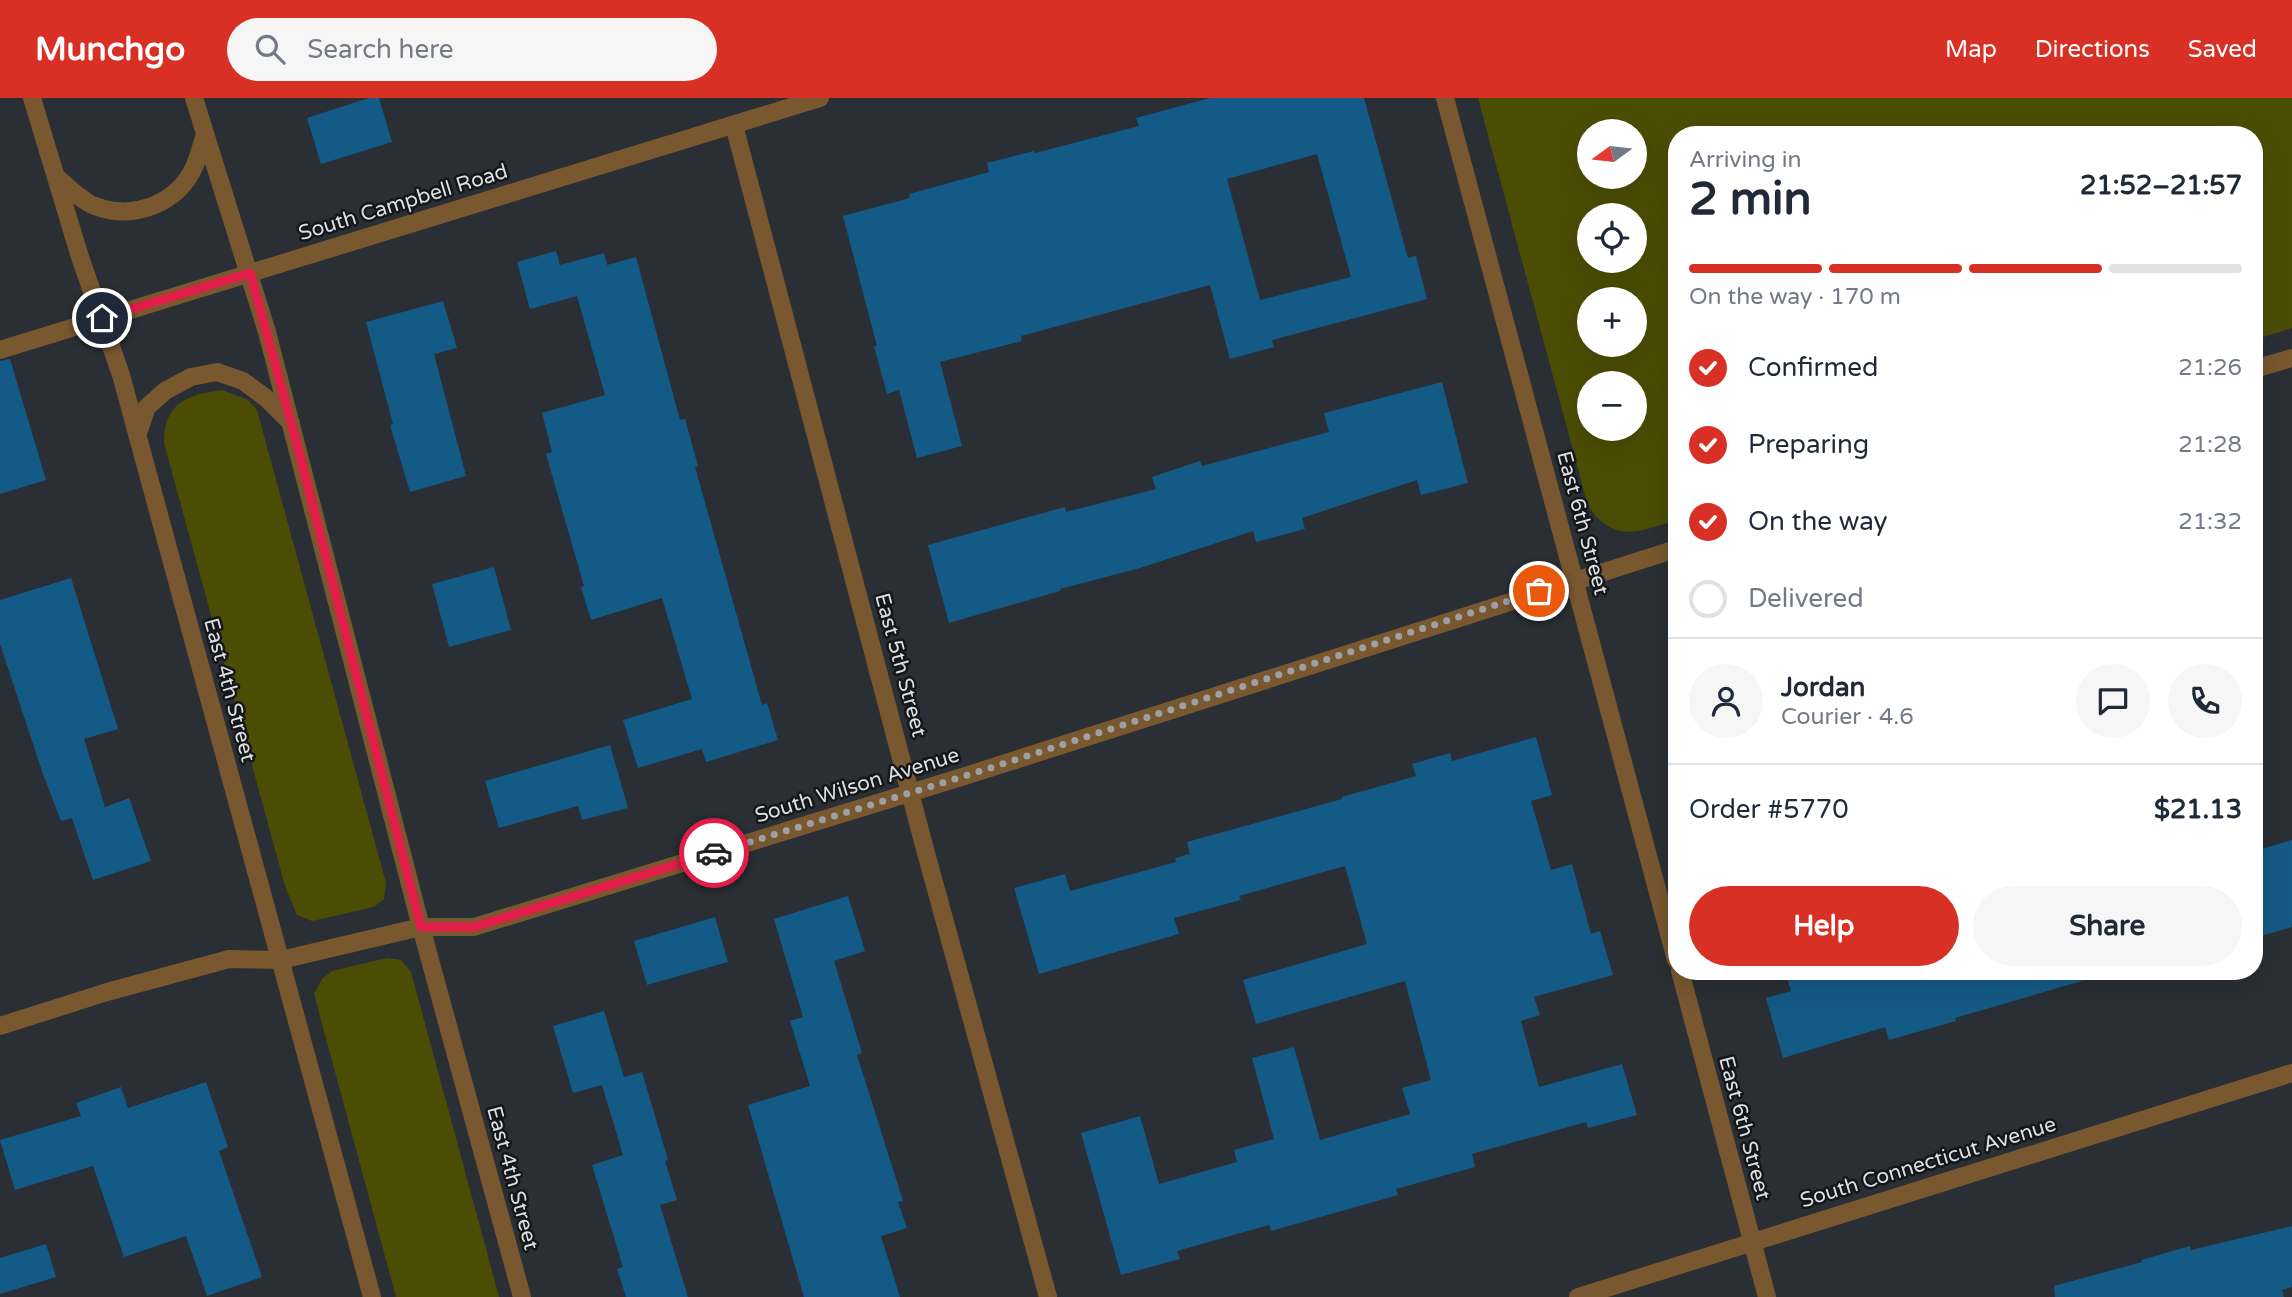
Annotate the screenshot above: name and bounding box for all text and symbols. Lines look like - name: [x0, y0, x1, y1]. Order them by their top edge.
- search box: [227, 18, 717, 81]
- text: Munchgo: [35, 30, 185, 69]
- icon: search: [251, 30, 289, 68]
- text: Search here: [307, 34, 453, 65]
- text: Map: [1945, 35, 1997, 64]
- text: Directions: [2035, 35, 2150, 64]
- text: Saved: [2188, 35, 2257, 64]
- north arrow: [1577, 119, 1647, 189]
- map controls: [1577, 119, 1647, 441]
- text: Arriving in: [1689, 146, 1802, 174]
- street label: South Campbell Road: [295, 159, 511, 246]
- text: 21:52–21:57: [2080, 170, 2242, 201]
- text: 2 min: [1689, 172, 1812, 227]
- button: locate: [1577, 203, 1647, 273]
- text: On the way · 170 m: [1689, 283, 1901, 311]
- button: +: [1577, 287, 1647, 357]
- pin: [72, 288, 132, 348]
- icon: home: [83, 299, 121, 337]
- icon: check: [1689, 349, 1727, 387]
- text: Confirmed: [1748, 352, 1878, 383]
- text: 21:26: [2178, 354, 2242, 382]
- button: −: [1577, 371, 1647, 441]
- icon: check: [1689, 426, 1727, 464]
- text: Preparing: [1748, 429, 1869, 460]
- text: 21:28: [2178, 431, 2242, 459]
- street label: East 6th Street: [1551, 448, 1614, 598]
- icon: check: [1689, 503, 1727, 541]
- text: On the way: [1748, 506, 1888, 537]
- text: 21:32: [2178, 508, 2242, 536]
- pin: [1509, 561, 1569, 621]
- icon: bag: [1520, 572, 1558, 610]
- text: Delivered: [1748, 583, 1864, 614]
- street label: East 5th Street: [869, 590, 932, 740]
- street label: East 4th Street: [198, 615, 261, 765]
- button: person: [1689, 664, 1763, 738]
- button: chat: [2076, 664, 2150, 738]
- button: phone: [2168, 664, 2242, 738]
- text: Jordan: [1781, 672, 1865, 703]
- text: Courier · 4.6: [1781, 703, 1914, 731]
- street label: South Wilson Avenue: [752, 742, 963, 828]
- text: Order #5770: [1689, 794, 1849, 825]
- text: $21.13: [2154, 794, 2242, 825]
- courier: [679, 818, 749, 888]
- icon: car: [695, 834, 733, 872]
- button: Help: [1689, 886, 1959, 966]
- button: Share: [1973, 886, 2242, 966]
- street label: East 6th Street: [1713, 1053, 1776, 1203]
- street label: East 4th Street: [481, 1103, 544, 1253]
- street label: South Connecticut Avenue: [1797, 1112, 2059, 1213]

